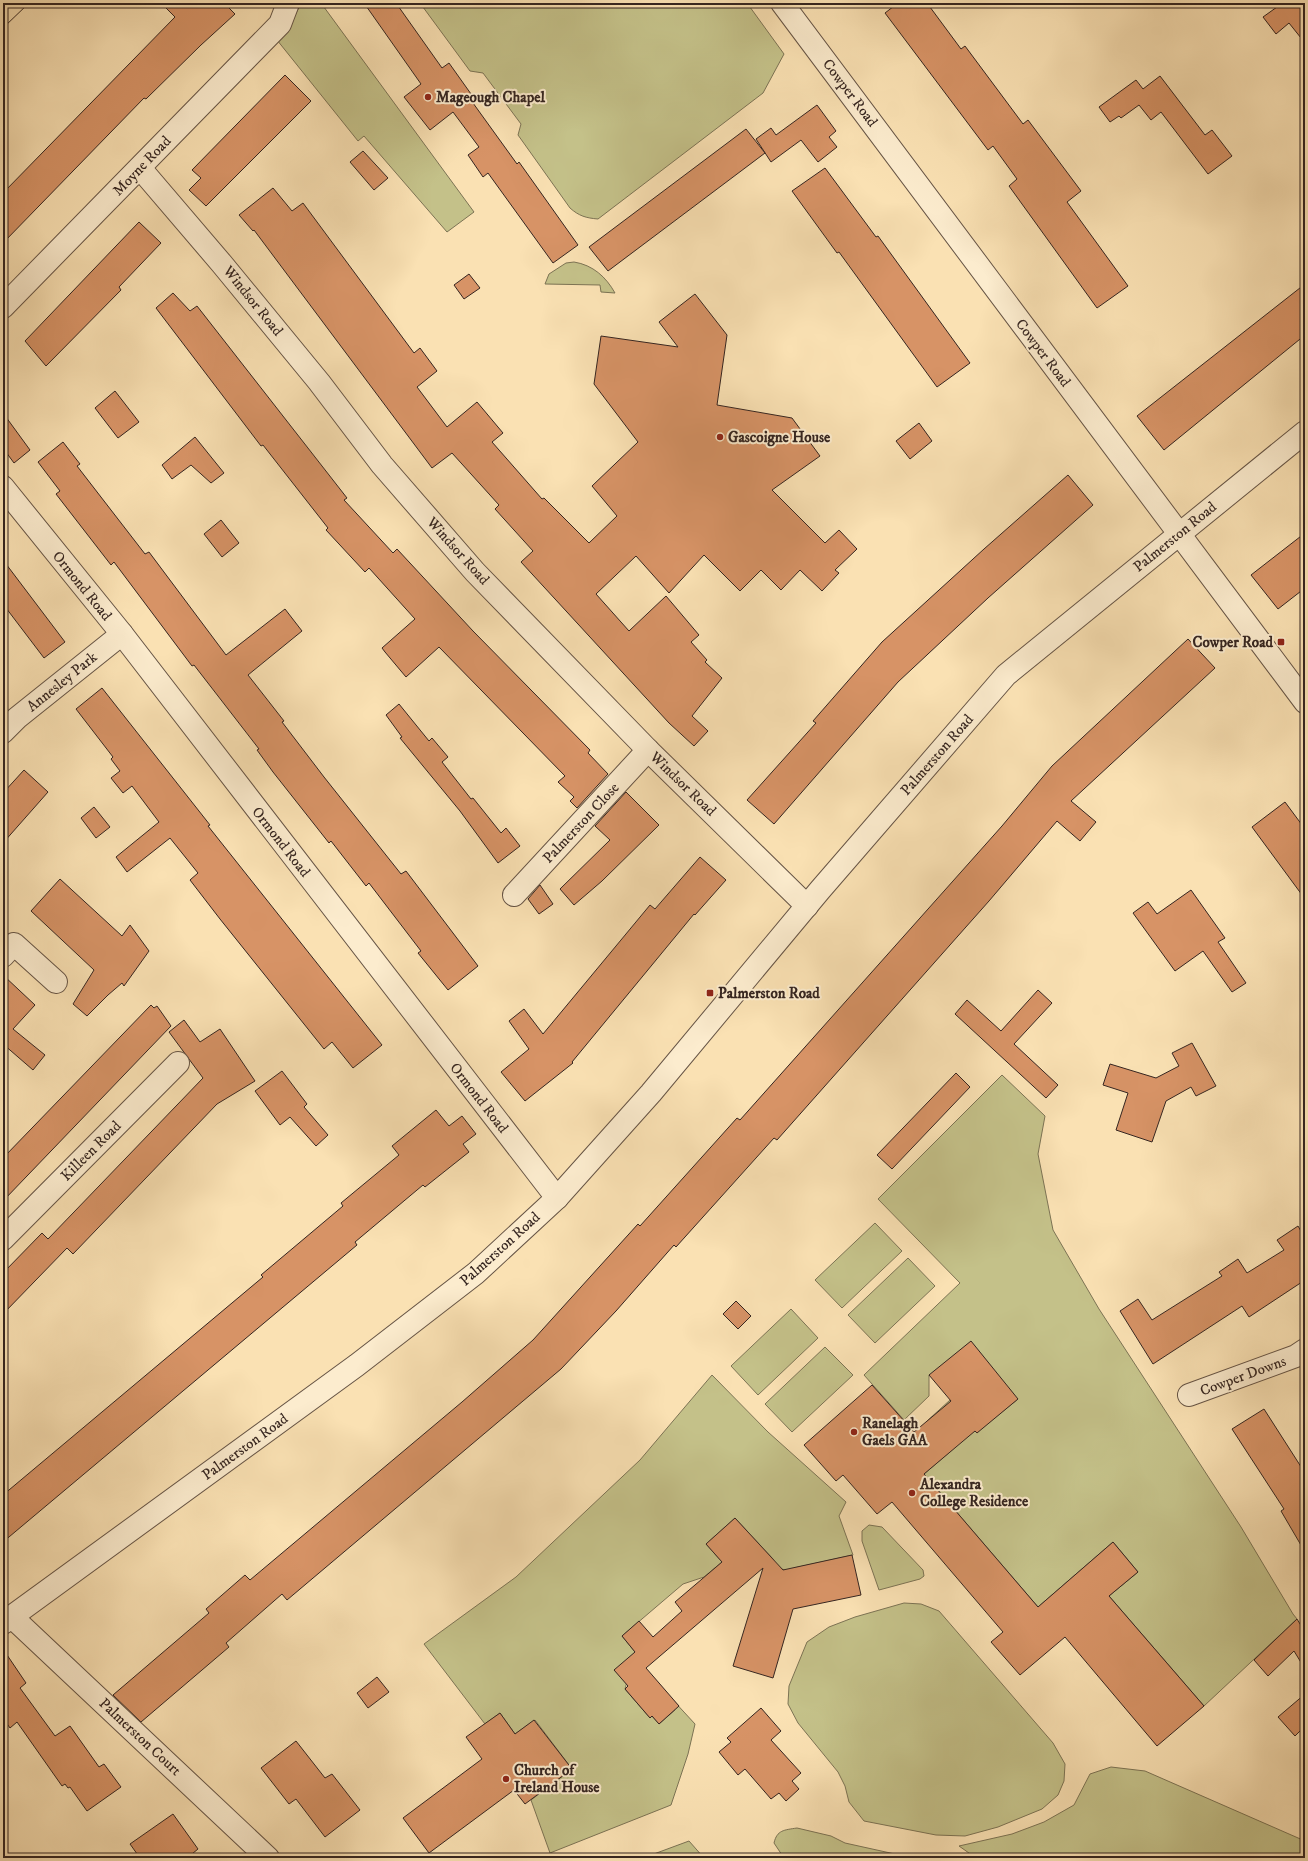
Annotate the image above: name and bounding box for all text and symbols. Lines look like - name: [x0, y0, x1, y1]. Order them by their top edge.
- street label: Cowper Road: [818, 55, 882, 131]
- place label: Mageough Chapel: [436, 88, 545, 107]
- marker: Mageough Chapel: [423, 92, 433, 102]
- street label: Moyne Road: [109, 132, 176, 200]
- street label: Windsor Road: [218, 261, 287, 340]
- street label: Cowper Road: [1011, 315, 1075, 391]
- place label: Gascoigne House: [728, 428, 831, 447]
- marker: Gascoigne House: [715, 432, 725, 442]
- street label: Palmerston Road: [1129, 497, 1221, 576]
- street label: Windsor Road: [422, 512, 494, 589]
- street label: Ormond Road: [48, 547, 116, 625]
- place label: Cowper Road: [1193, 633, 1274, 652]
- marker: Cowper Road: [1276, 637, 1286, 647]
- street label: Annesley Park: [23, 647, 102, 716]
- street label: Palmerston Road: [896, 710, 978, 800]
- street label: Windsor Road: [645, 747, 721, 821]
- street label: Palmerston Close: [539, 779, 623, 867]
- street label: Ormond Road: [248, 803, 315, 881]
- place label: Palmerston Road: [718, 984, 820, 1003]
- marker: Palmerston Road: [705, 988, 715, 998]
- street label: Ormond Road: [446, 1059, 513, 1137]
- street label: Killeen Road: [57, 1116, 126, 1185]
- street label: Palmerston Road: [456, 1208, 545, 1290]
- street label: Cowper Downs: [1197, 1352, 1289, 1400]
- street label: Palmerston Road: [198, 1409, 292, 1485]
- place label: Ranelagh Gaels GAA: [862, 1414, 928, 1450]
- marker: Ranelagh Gaels GAA: [849, 1427, 859, 1437]
- place label: Alexandra College Residence: [919, 1475, 1029, 1511]
- marker: Alexandra College Residence: [907, 1488, 917, 1498]
- street label: Palmerston Court: [95, 1694, 185, 1780]
- place label: Church of Ireland House: [514, 1761, 600, 1797]
- marker: Church of Ireland House: [501, 1774, 511, 1784]

